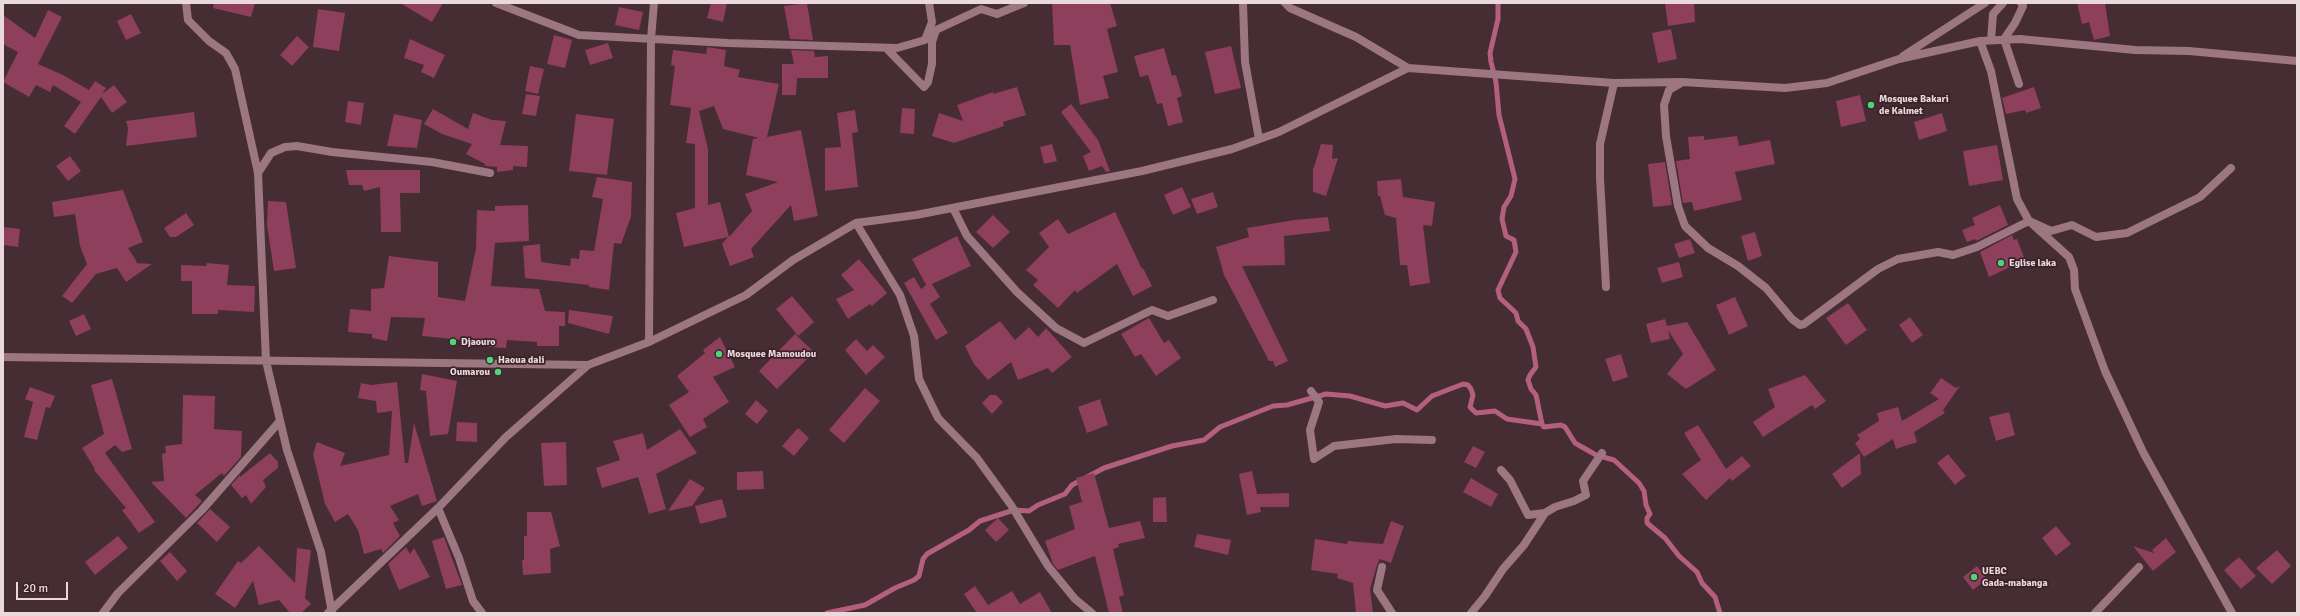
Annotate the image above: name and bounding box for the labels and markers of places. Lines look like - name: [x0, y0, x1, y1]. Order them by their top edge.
- place label: Mosquee Bakari de Kalmet: [1879, 93, 1949, 116]
- marker: Mosquee Bakari de Kalmet: [1866, 100, 1876, 110]
- place label: Eglise laka: [2009, 257, 2056, 269]
- marker: Eglise laka: [1996, 258, 2006, 268]
- place label: Djaouro: [461, 336, 496, 348]
- marker: Djaouro: [448, 337, 458, 347]
- place label: Mosquee Mamoudou: [727, 348, 816, 360]
- marker: Mosquee Mamoudou: [714, 349, 724, 359]
- place label: Haoua dali: [498, 354, 544, 366]
- marker: Haoua dali: [485, 355, 495, 365]
- place label: Oumarou: [450, 366, 490, 378]
- marker: Oumarou: [493, 367, 503, 377]
- place label: UEBC Gada-mabanga: [1982, 565, 2048, 588]
- marker: UEBC Gada-mabanga: [1969, 572, 1979, 582]

